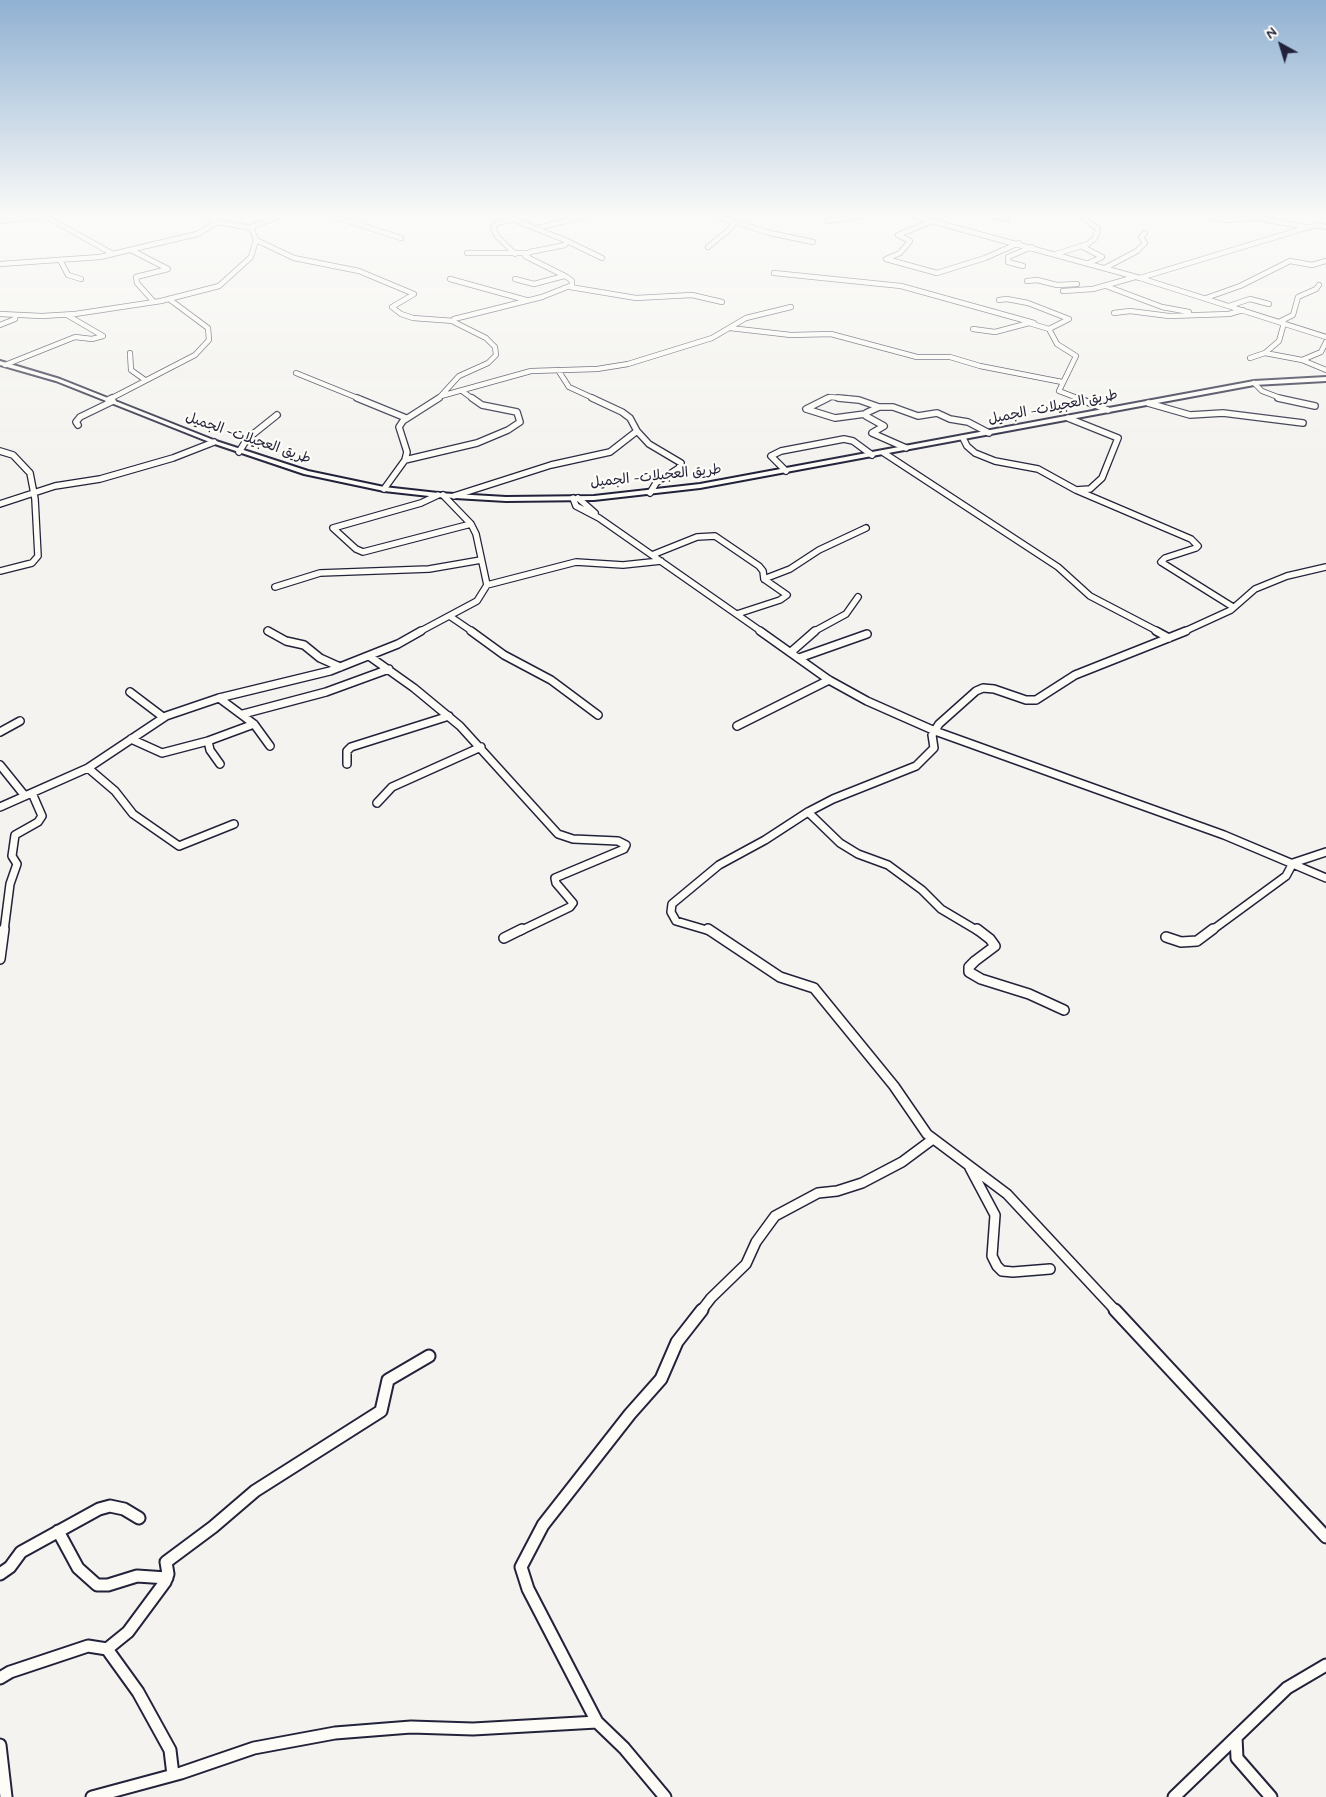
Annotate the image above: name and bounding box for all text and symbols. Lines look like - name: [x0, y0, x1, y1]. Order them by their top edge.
- north arrow: [1256, 20, 1306, 70]
- text: N: [1262, 23, 1281, 43]
- street label: طريق العجيلات- الجميل: [987, 387, 1119, 429]
- street label: طريق العجيلات- الجميل: [183, 410, 313, 468]
- street label: طريق العجيلات- الجميل: [590, 462, 722, 492]

